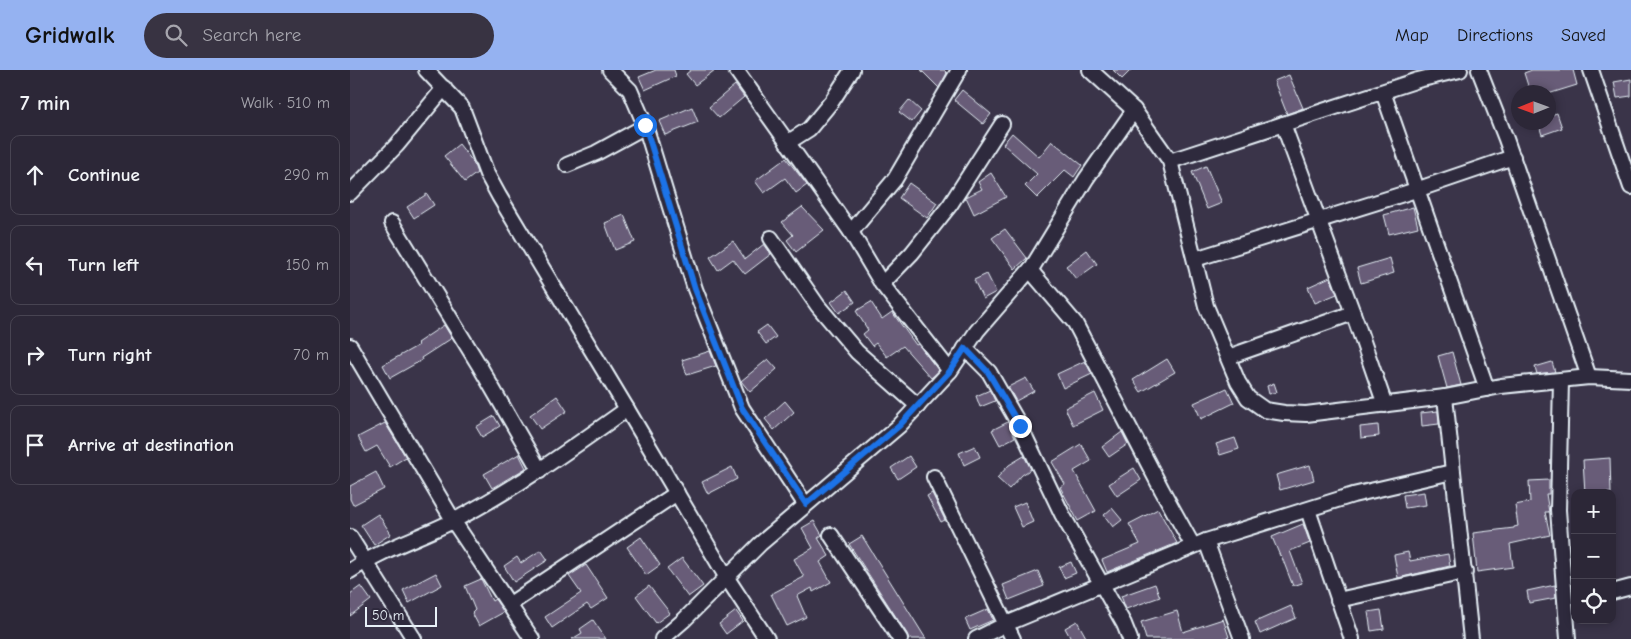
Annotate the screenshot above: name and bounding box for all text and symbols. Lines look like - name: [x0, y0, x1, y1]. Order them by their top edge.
- search box: [144, 13, 494, 58]
- text: Gridwalk: [25, 21, 114, 49]
- icon: search: [162, 21, 190, 49]
- text: Search here: [202, 24, 301, 46]
- text: Map: [1395, 25, 1429, 46]
- text: Directions: [1457, 25, 1533, 46]
- text: Saved: [1561, 25, 1606, 46]
- north arrow: [1511, 85, 1556, 130]
- text: 7 min: [20, 91, 70, 115]
- text: Walk · 510 m: [241, 94, 330, 112]
- route start: [634, 114, 657, 137]
- icon: ahead: [21, 161, 49, 189]
- text: Continue: [68, 164, 140, 186]
- text: 290 m: [284, 166, 329, 184]
- icon: left: [21, 251, 49, 279]
- text: Turn left: [68, 254, 139, 276]
- text: 150 m: [286, 256, 329, 274]
- icon: right: [21, 341, 49, 369]
- text: Turn right: [68, 344, 152, 366]
- text: 70 m: [293, 346, 329, 364]
- route end: [1009, 415, 1032, 438]
- icon: arrive: [21, 431, 49, 459]
- text: Arrive at destination: [68, 434, 234, 456]
- map controls: [1571, 489, 1616, 624]
- button: +: [1571, 489, 1616, 534]
- button: −: [1571, 534, 1616, 579]
- button: locate: [1571, 579, 1616, 624]
- scale bar: [365, 604, 438, 627]
- text: 50 m: [372, 607, 404, 624]

